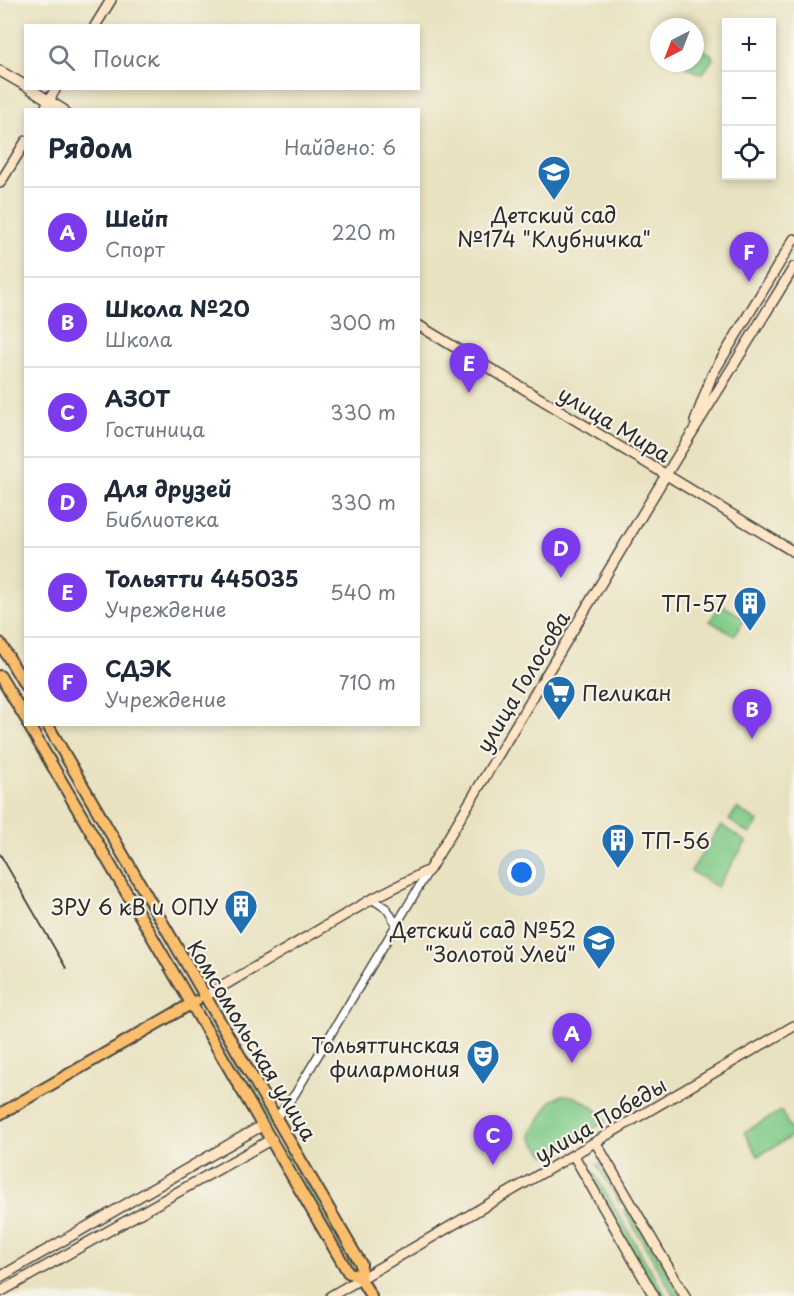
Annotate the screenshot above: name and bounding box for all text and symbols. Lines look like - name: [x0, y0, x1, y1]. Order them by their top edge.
- north arrow: [650, 18, 704, 72]
- map controls: [722, 18, 776, 180]
- button: +: [722, 18, 776, 72]
- search box: [24, 24, 420, 90]
- icon: search: [45, 41, 78, 74]
- text: Поиск: [93, 41, 160, 74]
- button: −: [722, 72, 776, 126]
- button: locate: [722, 126, 776, 180]
- text: Рядом: [48, 128, 133, 167]
- text: Найдено: 6: [284, 132, 396, 162]
- school or university icon: Детский сад №174 "Клубничка": [536, 154, 572, 201]
- place label: Детский сад №174 "Клубничка": [457, 198, 651, 254]
- text: Шейп: [105, 201, 169, 234]
- text: A: [60, 217, 75, 247]
- text: 220 m: [332, 217, 396, 247]
- pin: F: [730, 232, 768, 282]
- text: Спорт: [105, 234, 165, 264]
- text: Школа №20: [105, 291, 250, 324]
- text: B: [61, 307, 74, 337]
- text: 300 m: [329, 307, 396, 337]
- text: Школа: [105, 324, 172, 354]
- pin: E: [450, 344, 488, 393]
- street label: улица Мира: [553, 377, 678, 470]
- text: АЗОТ: [105, 381, 170, 414]
- text: C: [60, 397, 75, 427]
- text: 330 m: [330, 397, 396, 427]
- text: Гостиница: [105, 414, 205, 444]
- text: Для друзей: [105, 471, 232, 504]
- text: D: [60, 487, 75, 517]
- text: 330 m: [330, 487, 396, 517]
- text: Библиотека: [105, 504, 219, 534]
- pin: D: [542, 528, 580, 578]
- text: Тольятти 445035: [105, 561, 299, 594]
- text: E: [61, 577, 74, 607]
- text: 540 m: [330, 577, 396, 607]
- building icon: ТП-57: [732, 585, 768, 632]
- place label: ТП-57: [661, 587, 727, 619]
- text: Учреждение: [105, 594, 226, 624]
- street label: улица Голосова: [467, 604, 577, 758]
- text: СДЭК: [105, 651, 172, 684]
- text: F: [62, 667, 73, 697]
- text: 710 m: [339, 667, 396, 697]
- supermarket icon: Пеликан: [541, 674, 577, 721]
- place label: Пеликан: [582, 676, 672, 708]
- text: Учреждение: [105, 684, 226, 714]
- pin: B: [732, 690, 771, 739]
- building icon: ТП-56: [600, 822, 636, 869]
- place label: ТП-56: [641, 824, 710, 856]
- your location: [507, 858, 536, 887]
- building icon: ЗРУ 6 кВ и ОПУ: [223, 888, 259, 935]
- place label: ЗРУ 6 кВ и ОПУ: [51, 890, 218, 922]
- place label: Детский сад №52 "Золотой Улей": [389, 913, 576, 969]
- school or university icon: Детский сад №52 "Золотой Улей": [581, 923, 617, 970]
- street label: Комсомольская улица: [180, 934, 326, 1147]
- pin: A: [552, 1014, 592, 1063]
- place label: Тольяттинская филармония: [311, 1028, 460, 1084]
- theatre icon: Тольяттинская филармония: [465, 1038, 501, 1085]
- street label: улица Победы: [528, 1068, 672, 1170]
- pin: C: [474, 1116, 512, 1165]

